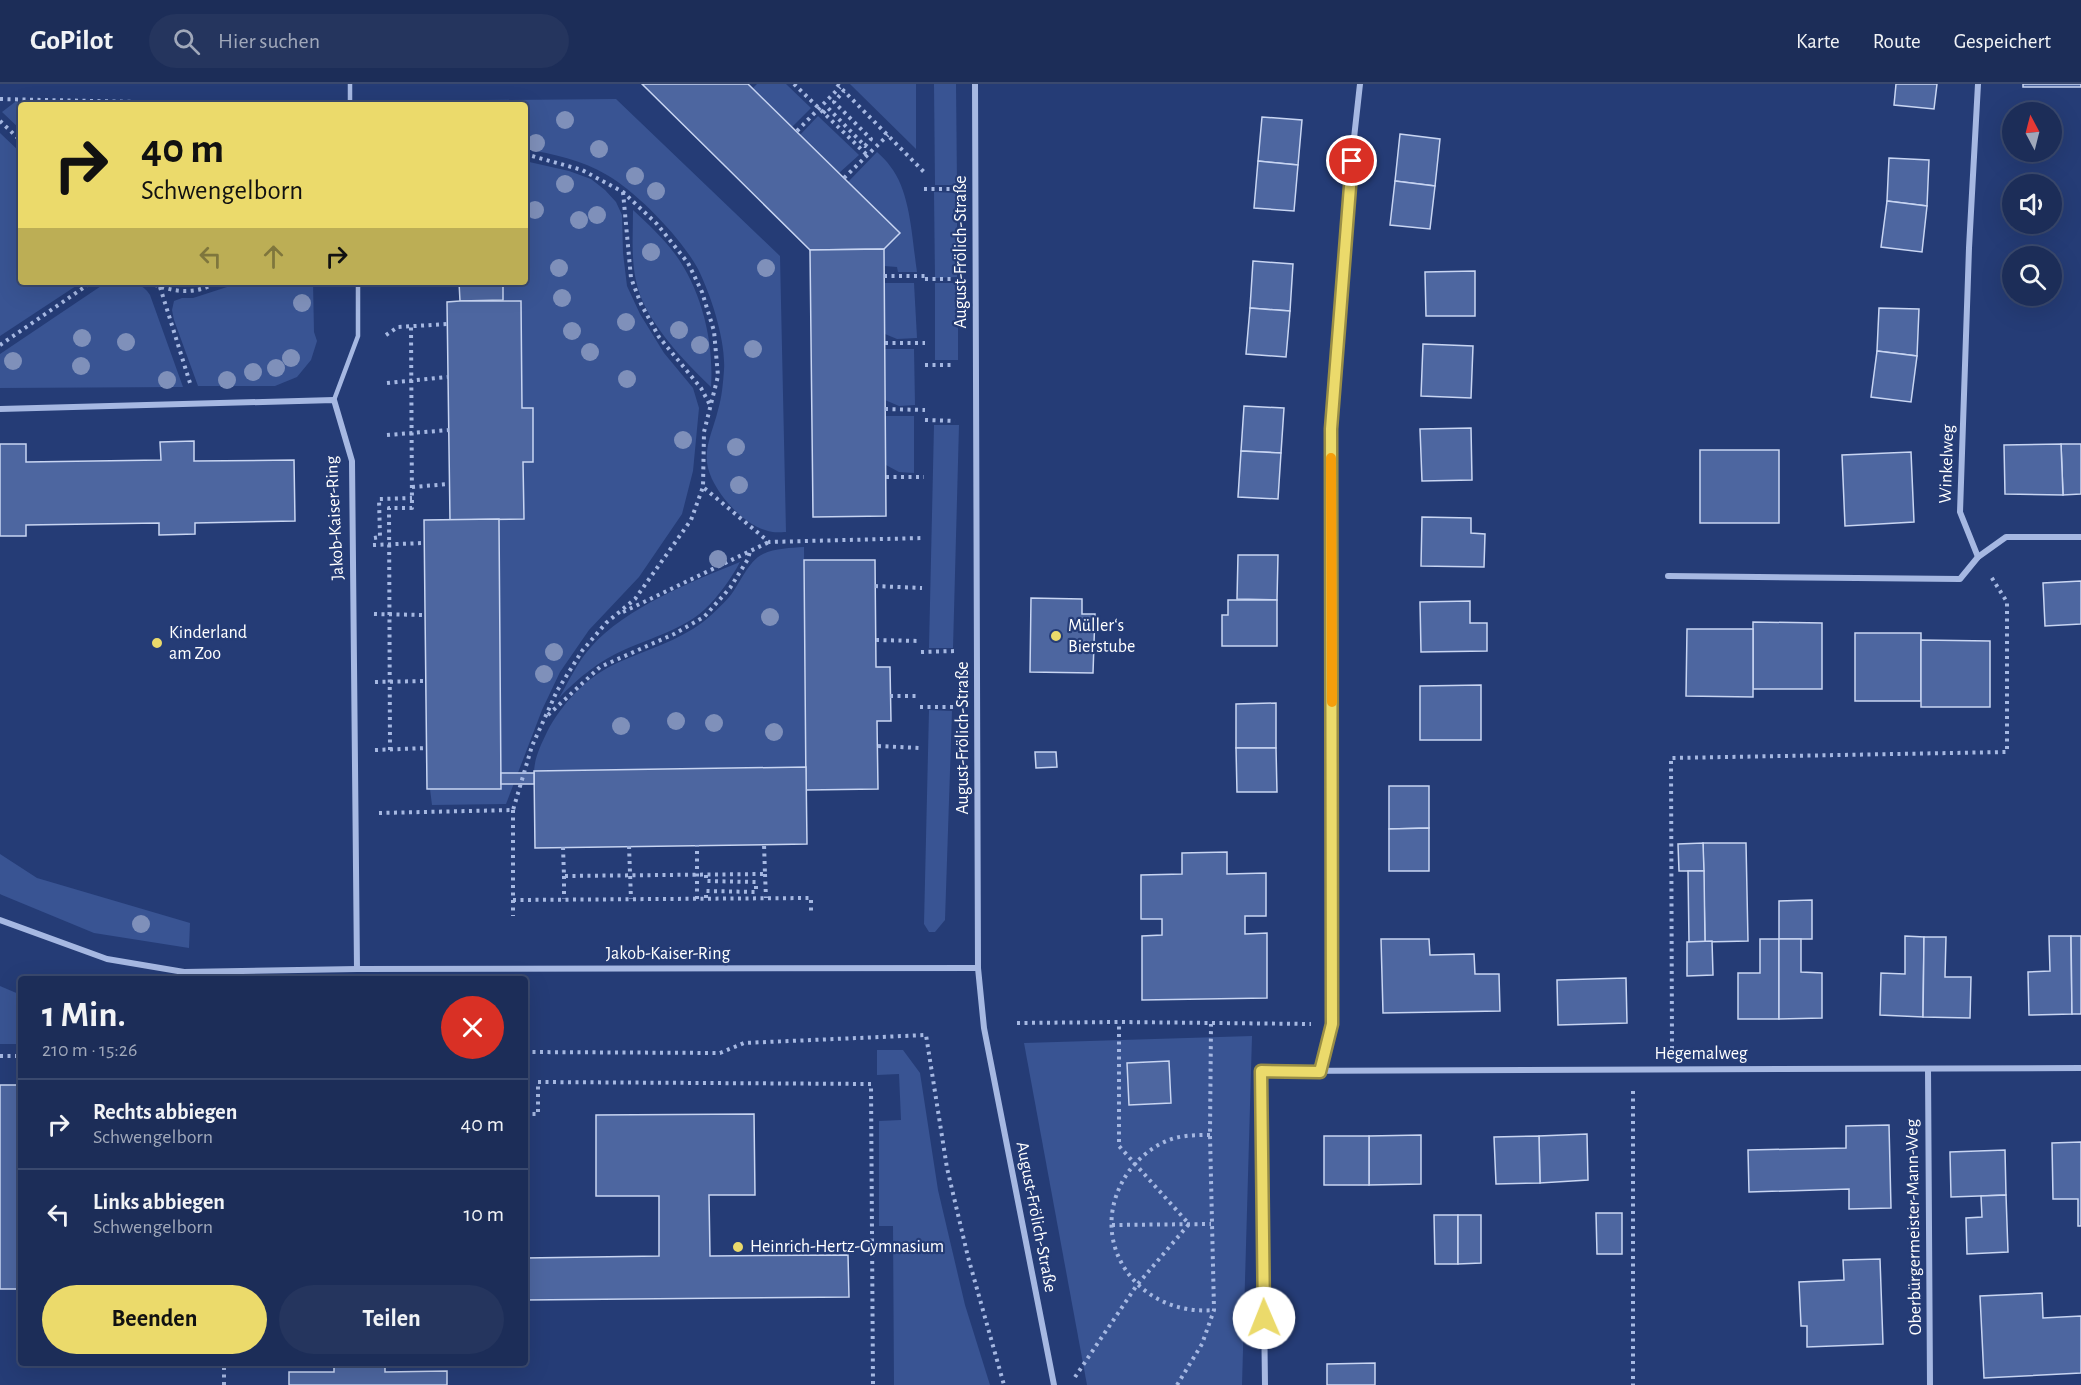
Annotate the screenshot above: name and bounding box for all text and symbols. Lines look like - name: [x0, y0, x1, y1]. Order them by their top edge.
- search box: [149, 14, 569, 68]
- icon: search: [170, 25, 203, 58]
- text: GoPilot: [30, 27, 113, 55]
- text: Hier suchen: [218, 30, 320, 52]
- text: Karte: [1796, 31, 1840, 52]
- text: Route: [1873, 31, 1921, 52]
- text: Gespeichert: [1954, 31, 2051, 52]
- north arrow: [2002, 102, 2062, 162]
- map controls: [2002, 102, 2062, 306]
- icon: right: [42, 126, 120, 204]
- text: 40 m: [141, 128, 224, 170]
- pin: [1326, 135, 1377, 186]
- icon: arrive: [1335, 144, 1368, 177]
- button: sound: [2002, 174, 2062, 234]
- street label: August-Frölich-Straße: [952, 175, 970, 329]
- text: Schwengelborn: [141, 177, 303, 204]
- icon: left: [194, 240, 227, 273]
- icon: ahead: [257, 240, 290, 273]
- icon: right: [320, 240, 353, 273]
- button: search: [2002, 246, 2062, 306]
- street label: Winkelweg: [1937, 424, 1957, 504]
- street label: Jakob-Kaiser-Ring: [323, 455, 347, 581]
- place label: Müller‘s Bierstube: [1068, 617, 1135, 656]
- place label: Kinderland am Zoo: [169, 624, 247, 663]
- marker: Müller‘s Bierstube: [1049, 629, 1063, 643]
- marker: Kinderland am Zoo: [150, 636, 164, 650]
- street label: August-Frölich-Straße: [954, 661, 972, 815]
- street label: Jakob-Kaiser-Ring: [606, 945, 730, 963]
- button: close: [441, 996, 504, 1059]
- text: 1 Min.: [42, 997, 126, 1033]
- text: 210 m · 15:26: [42, 1040, 137, 1060]
- street label: Hegemalweg: [1654, 1045, 1748, 1063]
- text: Rechts abbiegen: [93, 1101, 237, 1123]
- icon: right: [42, 1108, 75, 1141]
- text: 40 m: [461, 1113, 504, 1135]
- street label: Oberbürgermeister-Mann-Weg: [1903, 1119, 1925, 1335]
- text: Schwengelborn: [93, 1127, 213, 1147]
- street label: August-Frölich-Straße: [1013, 1140, 1059, 1294]
- text: Links abbiegen: [93, 1191, 225, 1213]
- icon: left: [42, 1198, 75, 1231]
- text: 10 m: [464, 1203, 504, 1225]
- text: Schwengelborn: [93, 1217, 213, 1237]
- place label: Heinrich-Hertz-Gymnasium: [750, 1238, 944, 1256]
- marker: Heinrich-Hertz-Gymnasium: [731, 1240, 745, 1254]
- button: Beenden: [42, 1285, 267, 1354]
- button: Teilen: [279, 1285, 504, 1354]
- position arrow: [1232, 1286, 1296, 1350]

